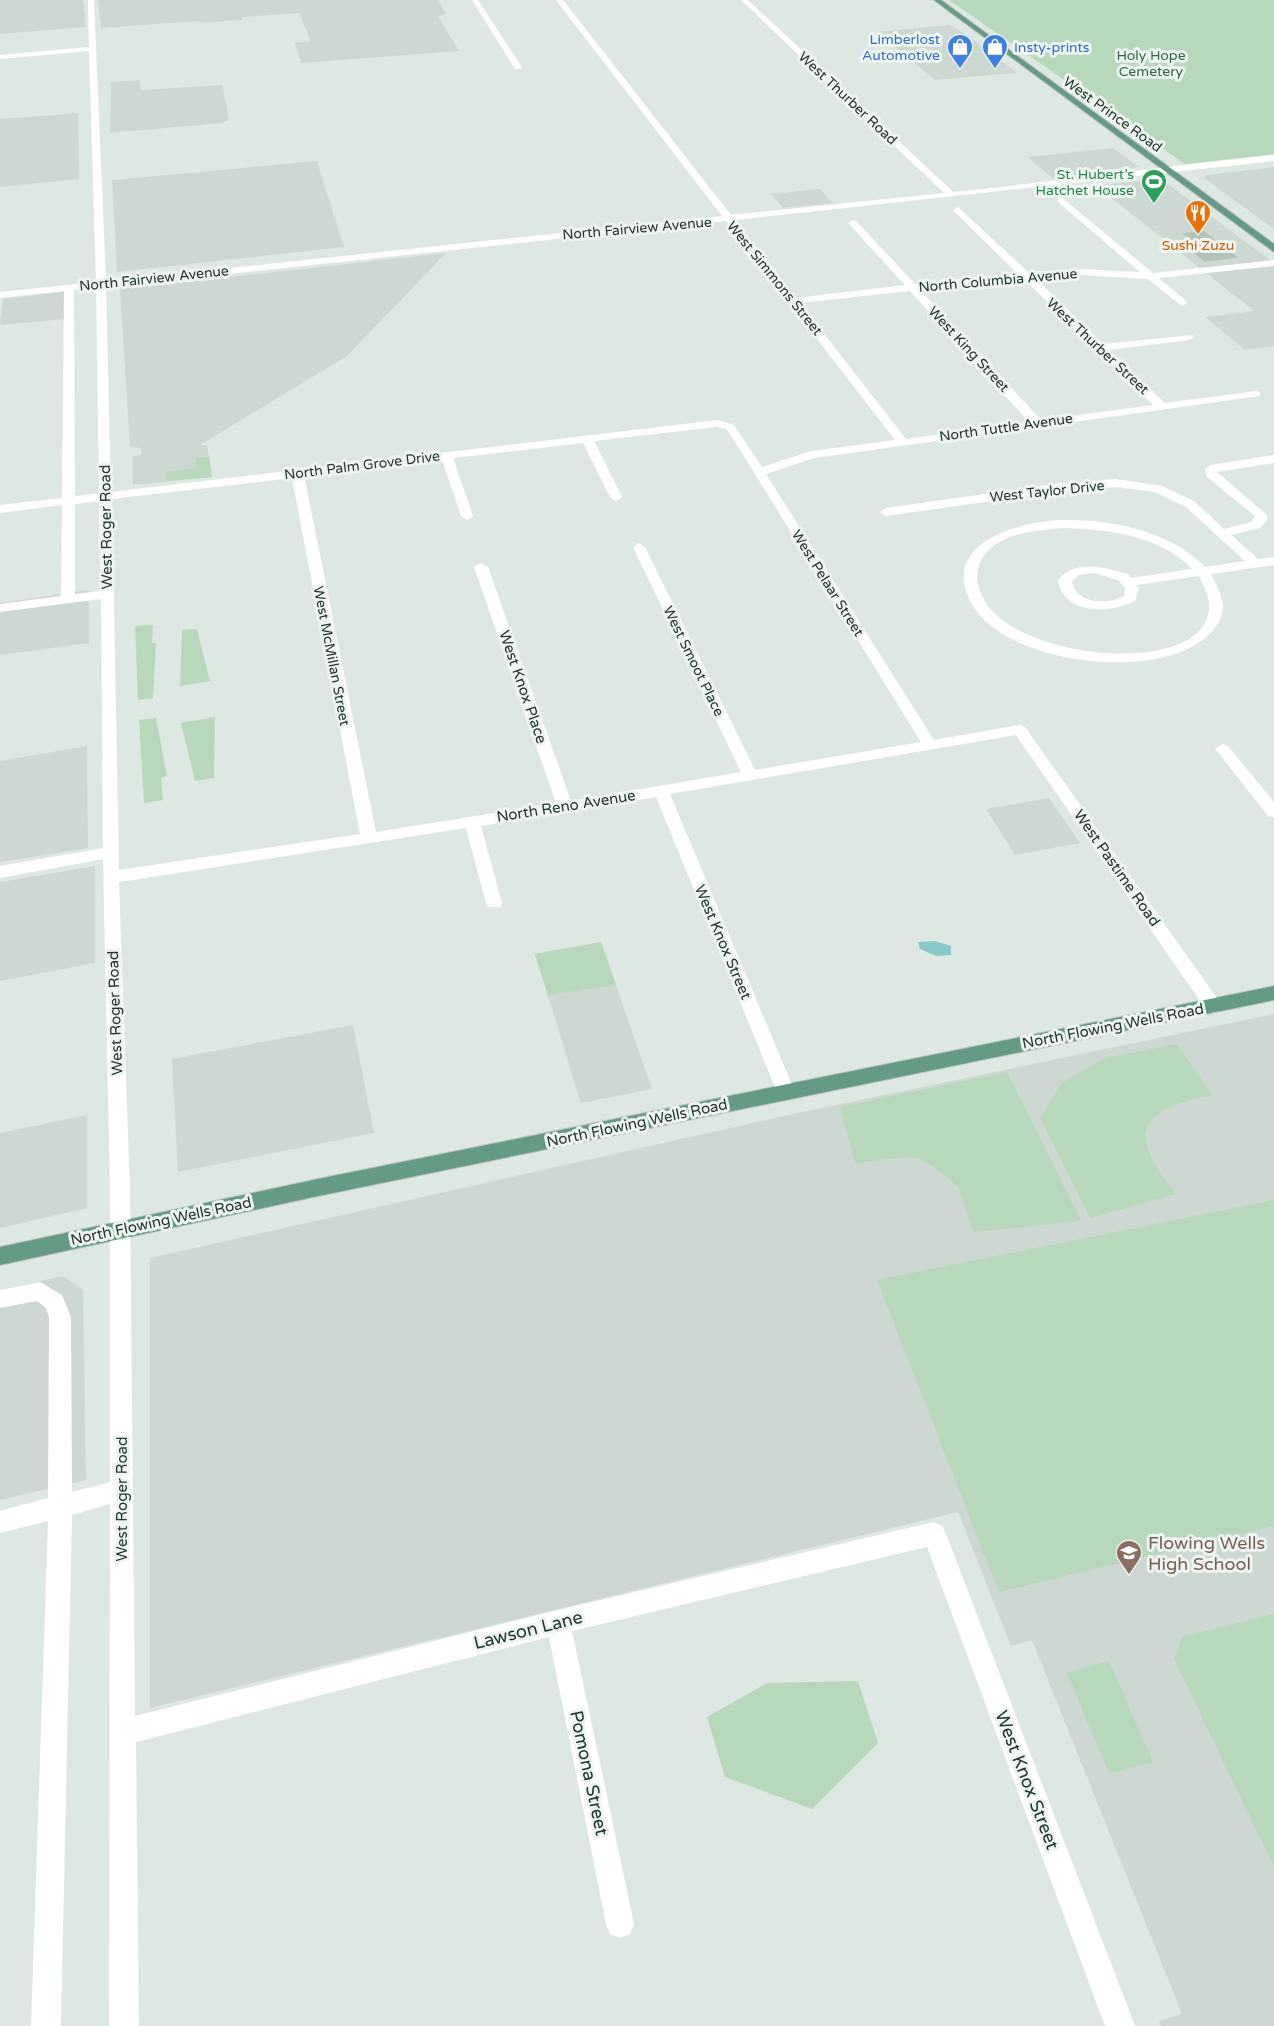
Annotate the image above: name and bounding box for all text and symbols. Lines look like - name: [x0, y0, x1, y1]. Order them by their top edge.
- place label: Limberlost Automotive: [862, 31, 941, 64]
- shop icon: Limberlost Automotive: [945, 32, 975, 70]
- shop icon: Insty-prints: [980, 32, 1010, 70]
- place label: Insty-prints: [1014, 39, 1090, 56]
- park label: Holy Hope Cemetery: [1116, 47, 1186, 80]
- street label: West Thurber Road: [795, 48, 901, 149]
- street label: West Prince Road: [1060, 73, 1165, 156]
- place label: St. Hubert’s Hatchet House: [1036, 166, 1134, 199]
- sports icon: St. Hubert’s Hatchet House: [1139, 167, 1169, 205]
- restaurant icon: Sushi Zuzu: [1183, 198, 1213, 236]
- street label: North Fairview Avenue: [561, 213, 713, 244]
- street label: West Simmons Street: [723, 218, 826, 339]
- place label: Sushi Zuzu: [1162, 237, 1234, 254]
- street label: North Fairview Avenue: [78, 262, 230, 295]
- street label: North Columbia Avenue: [918, 265, 1078, 296]
- street label: West Thurber Street: [1043, 295, 1153, 399]
- street label: West King Street: [925, 303, 1013, 396]
- street label: North Tuttle Avenue: [938, 410, 1074, 445]
- street label: North Palm Grove Drive: [283, 447, 441, 483]
- street label: West Roger Road: [96, 464, 116, 590]
- street label: West Taylor Drive: [989, 477, 1105, 506]
- street label: West Pelaar Street: [788, 527, 868, 640]
- street label: West McMillan Street: [310, 585, 354, 728]
- street label: West Smoot Place: [660, 603, 728, 719]
- street label: West Knox Place: [495, 628, 551, 746]
- street label: North Reno Avenue: [495, 786, 637, 826]
- street label: West Pastime Road: [1070, 806, 1164, 930]
- street label: West Knox Street: [691, 882, 755, 1002]
- street label: West Roger Road: [104, 950, 126, 1076]
- street label: North Flowing Wells Road: [1021, 1000, 1205, 1052]
- street label: North Flowing Wells Road: [545, 1095, 729, 1151]
- street label: North Flowing Wells Road: [69, 1193, 253, 1249]
- street label: West Roger Road: [113, 1437, 131, 1561]
- place label: Flowing Wells High School: [1148, 1532, 1265, 1575]
- school or university icon: Flowing Wells High School: [1114, 1538, 1144, 1576]
- street label: Lawson Lane: [471, 1606, 585, 1654]
- street label: West Knox Street: [990, 1707, 1064, 1853]
- street label: Pomona Street: [565, 1708, 613, 1838]

